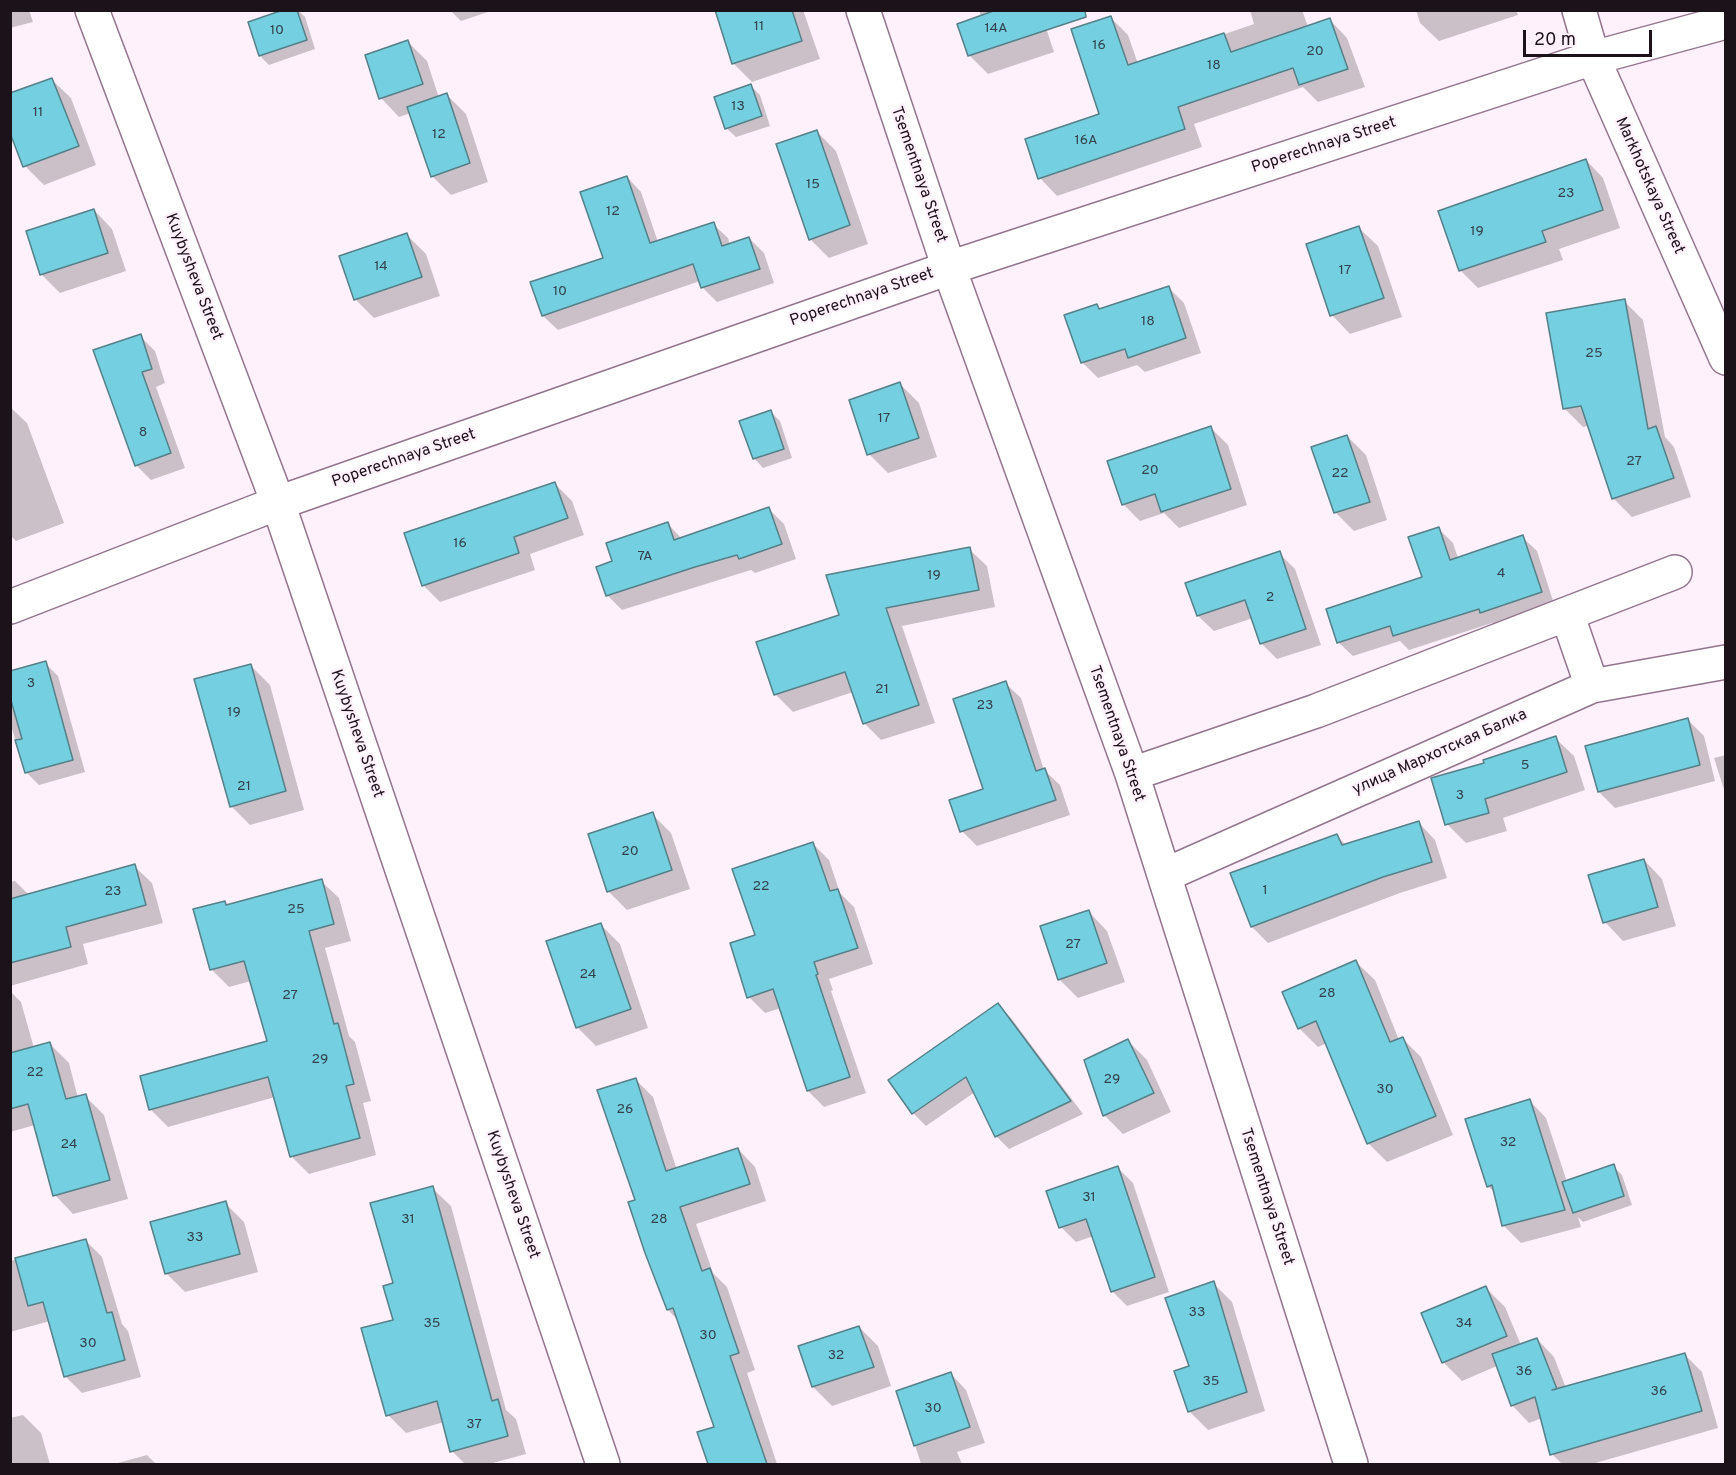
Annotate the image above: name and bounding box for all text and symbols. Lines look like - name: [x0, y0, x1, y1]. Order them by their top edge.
- scale bar: [1526, 18, 1655, 56]
- house number: 11: [754, 19, 764, 35]
- house number: 14А: [985, 21, 1007, 37]
- house number: 10: [270, 23, 284, 39]
- text: 20 m: [1534, 29, 1576, 52]
- house number: 16: [1092, 38, 1106, 54]
- house number: 20: [1306, 44, 1324, 60]
- house number: 18: [1207, 58, 1221, 74]
- house number: 13: [731, 99, 745, 115]
- street label: Tsementnaya Street: [886, 104, 950, 246]
- house number: 11: [33, 105, 43, 121]
- street label: Poperechnaya Street: [1249, 114, 1399, 178]
- street label: Markhotskaya Street: [1610, 115, 1688, 257]
- house number: 12: [432, 127, 446, 143]
- house number: 16А: [1075, 133, 1097, 149]
- house number: 15: [806, 177, 820, 193]
- house number: 23: [1558, 186, 1574, 202]
- house number: 12: [606, 204, 620, 220]
- street label: Kuybysheva Street: [160, 211, 226, 343]
- house number: 19: [1470, 224, 1484, 240]
- house number: 14: [374, 259, 388, 275]
- house number: 17: [1339, 263, 1351, 279]
- street label: Poperechnaya Street: [788, 264, 936, 332]
- house number: 10: [553, 284, 567, 300]
- house number: 18: [1141, 314, 1155, 330]
- house number: 25: [1585, 346, 1603, 362]
- house number: 17: [878, 411, 890, 427]
- house number: 8: [139, 425, 147, 441]
- street label: Poperechnaya Street: [330, 425, 478, 493]
- house number: 27: [1626, 454, 1642, 470]
- house number: 20: [1141, 463, 1159, 479]
- house number: 22: [1331, 466, 1349, 482]
- house number: 16: [453, 536, 467, 552]
- house number: 7А: [637, 549, 653, 565]
- house number: 4: [1497, 566, 1505, 582]
- house number: 19: [927, 568, 941, 584]
- house number: 2: [1266, 590, 1274, 606]
- street label: Tsementnaya Street: [1084, 663, 1148, 805]
- street label: Kuybysheva Street: [325, 667, 387, 801]
- house number: 3: [27, 676, 35, 692]
- house number: 21: [875, 682, 889, 698]
- house number: 23: [977, 698, 993, 714]
- house number: 19: [227, 705, 241, 721]
- street label: улица Мархотская Балка: [1350, 706, 1530, 800]
- house number: 5: [1521, 758, 1529, 774]
- house number: 21: [237, 779, 251, 795]
- house number: 3: [1456, 788, 1464, 804]
- house number: 20: [621, 844, 639, 860]
- house number: 22: [752, 879, 770, 895]
- house number: 1: [1262, 883, 1268, 899]
- house number: 23: [105, 884, 121, 900]
- house number: 25: [287, 902, 305, 918]
- house number: 27: [1065, 937, 1081, 953]
- house number: 24: [579, 967, 597, 983]
- house number: 28: [1318, 986, 1336, 1002]
- house number: 27: [282, 988, 298, 1004]
- house number: 29: [312, 1052, 328, 1068]
- house number: 22: [26, 1065, 44, 1081]
- house number: 29: [1104, 1072, 1120, 1088]
- house number: 30: [1376, 1082, 1394, 1098]
- house number: 26: [617, 1102, 633, 1118]
- street label: Tsementnaya Street: [1235, 1126, 1297, 1268]
- street label: Kuybysheva Street: [481, 1128, 543, 1262]
- house number: 32: [1500, 1135, 1516, 1151]
- house number: 24: [60, 1137, 78, 1153]
- house number: 31: [1082, 1190, 1096, 1206]
- house number: 31: [401, 1212, 415, 1228]
- house number: 28: [650, 1212, 668, 1228]
- house number: 33: [187, 1230, 203, 1246]
- house number: 33: [1189, 1305, 1205, 1321]
- house number: 35: [423, 1316, 441, 1332]
- house number: 34: [1455, 1316, 1473, 1332]
- house number: 30: [699, 1328, 717, 1344]
- house number: 30: [79, 1336, 97, 1352]
- house number: 32: [828, 1348, 844, 1364]
- house number: 36: [1516, 1364, 1532, 1380]
- house number: 35: [1202, 1374, 1220, 1390]
- house number: 36: [1651, 1384, 1667, 1400]
- house number: 30: [924, 1401, 942, 1417]
- house number: 37: [466, 1417, 482, 1433]

